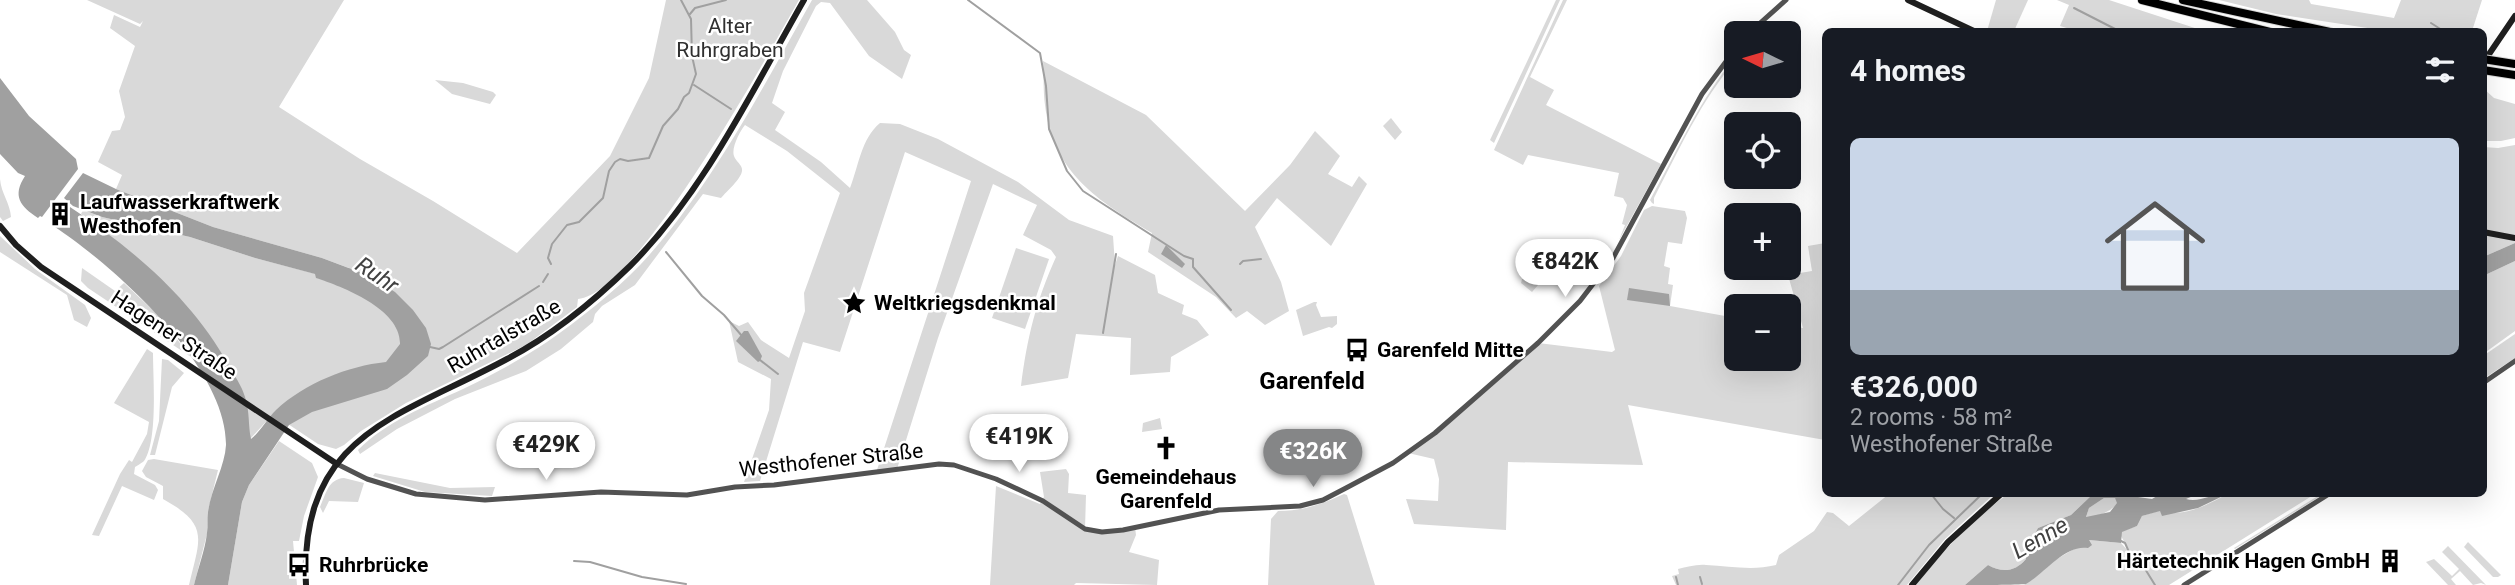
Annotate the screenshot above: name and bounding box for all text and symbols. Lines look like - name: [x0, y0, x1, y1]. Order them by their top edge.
- park label: Alter Ruhrgraben: [676, 14, 784, 62]
- north arrow: [1724, 21, 1801, 98]
- map controls: [1724, 21, 1801, 371]
- icon: filters: [2421, 51, 2459, 89]
- text: 4 homes: [1850, 53, 1966, 88]
- button: locate: [1724, 112, 1801, 189]
- icon: home: [2092, 183, 2218, 309]
- place label: Laufwasserkraftwerk Westhofen: [80, 190, 280, 238]
- building icon: Laufwasserkraftwerk Westhofen: [46, 200, 74, 228]
- button: +: [1724, 203, 1801, 280]
- pin: €842K: [1516, 240, 1614, 299]
- text: €842K: [1531, 248, 1599, 275]
- water label: Ruhr: [350, 251, 405, 300]
- street label: Hagener Straße: [106, 285, 242, 385]
- place icon: Weltkriegsdenkmal: [840, 289, 868, 317]
- place label: Weltkriegsdenkmal: [874, 291, 1056, 315]
- street label: Ruhrtalstraße: [443, 294, 565, 378]
- button: −: [1724, 294, 1801, 371]
- bus stop icon: Garenfeld Mitte: [1343, 336, 1371, 364]
- place label: Garenfeld Mitte: [1377, 338, 1524, 362]
- district label: Garenfeld: [1259, 367, 1365, 395]
- text: €326,000: [1850, 369, 1978, 404]
- text: 2 rooms · 58 m²: [1850, 404, 2012, 431]
- pin: €419K: [970, 414, 1068, 474]
- pin: €429K: [497, 422, 595, 482]
- text: €419K: [985, 423, 1053, 450]
- pin: €326K: [1264, 430, 1362, 489]
- text: €429K: [512, 431, 580, 458]
- text: Westhofener Straße: [1850, 431, 2053, 458]
- church icon: Gemeindehaus Garenfeld: [1152, 434, 1180, 462]
- street label: Westhofener Straße: [738, 438, 924, 482]
- text: €326K: [1279, 438, 1347, 465]
- place label: Gemeindehaus Garenfeld: [1095, 465, 1237, 513]
- water label: Lenne: [2007, 511, 2073, 565]
- building icon: Härtetechnik Hagen GmbH: [2376, 547, 2404, 575]
- place label: Härtetechnik Hagen GmbH: [2117, 549, 2370, 573]
- bus stop icon: Ruhrbrücke: [285, 551, 313, 579]
- place label: Ruhrbrücke: [319, 553, 428, 577]

